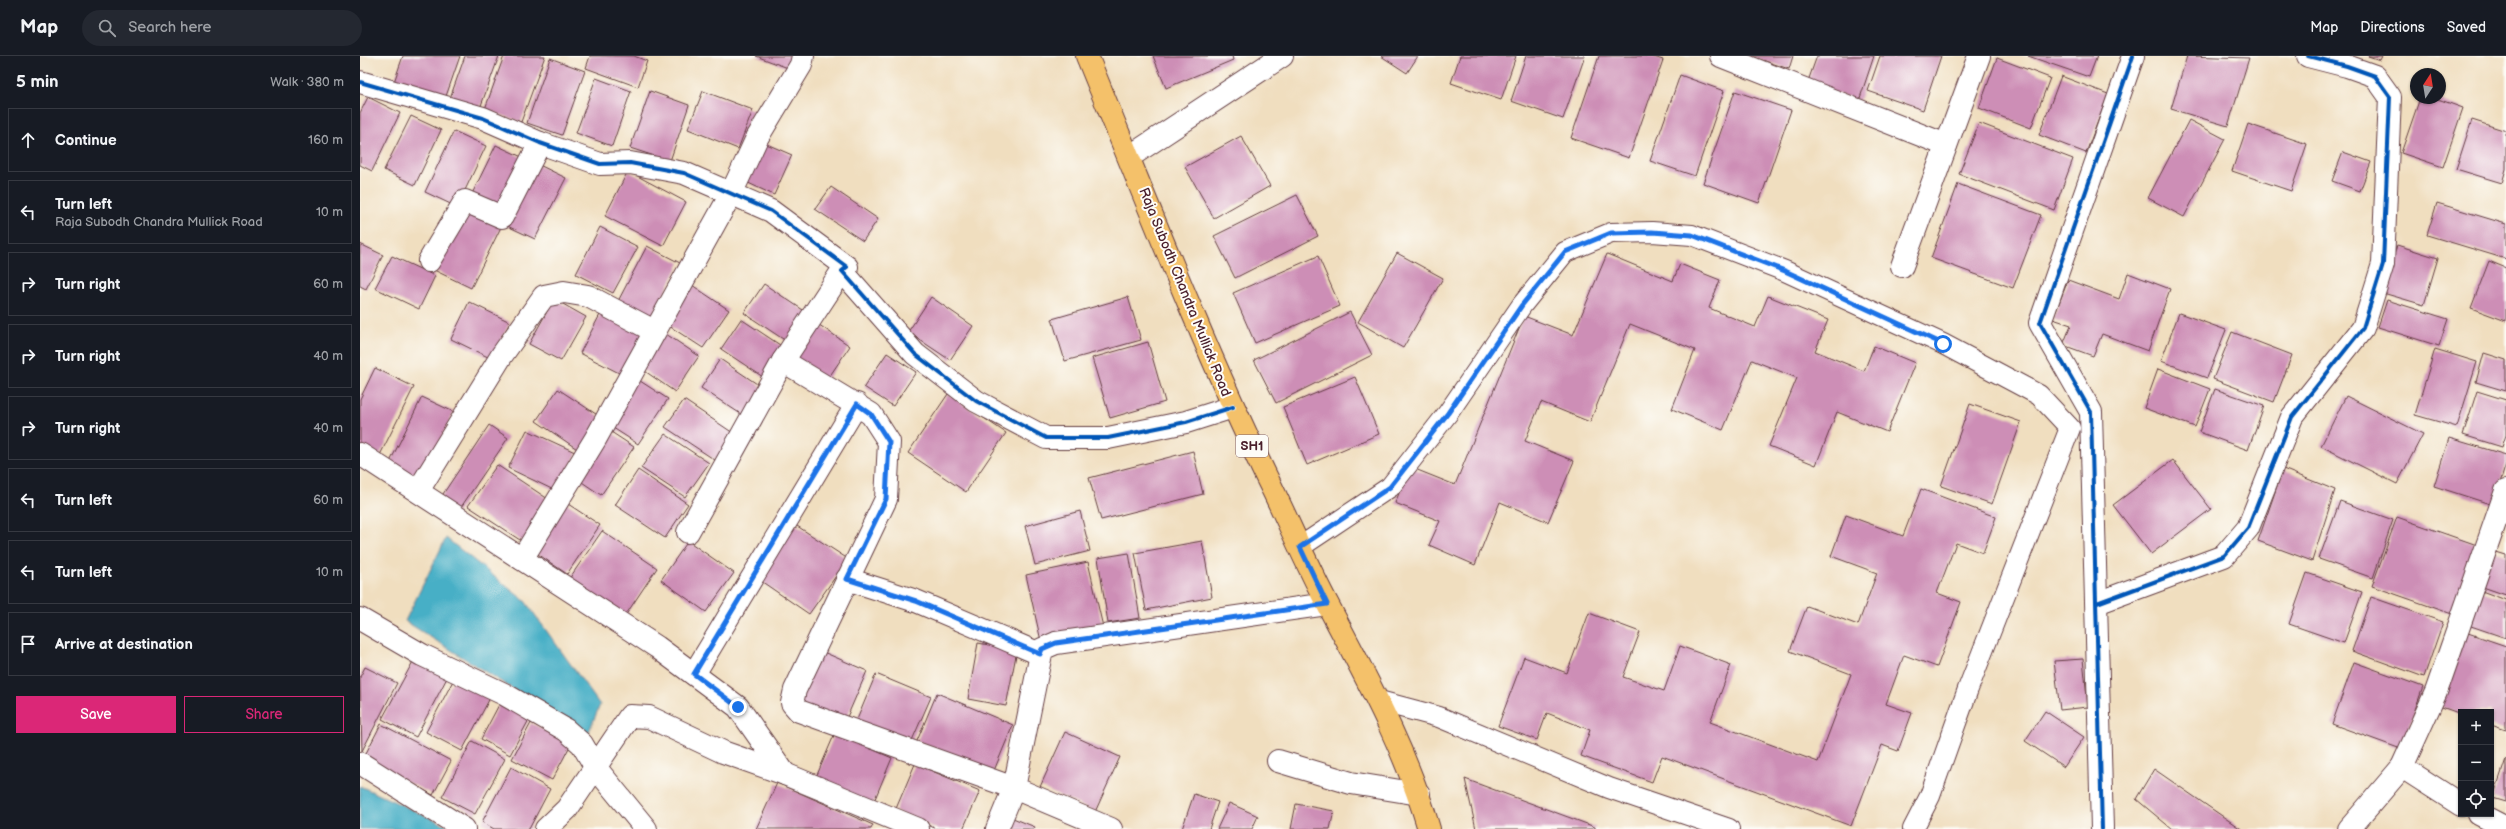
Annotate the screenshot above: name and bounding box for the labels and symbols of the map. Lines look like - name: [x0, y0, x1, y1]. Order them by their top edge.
- north arrow: [2410, 68, 2446, 104]
- street label: Raja Subodh Chandra Mullick Road: [1135, 185, 1235, 399]
- route start: [1934, 335, 1952, 353]
- road number: SH1: [1236, 435, 1268, 457]
- route end: [729, 698, 747, 716]

